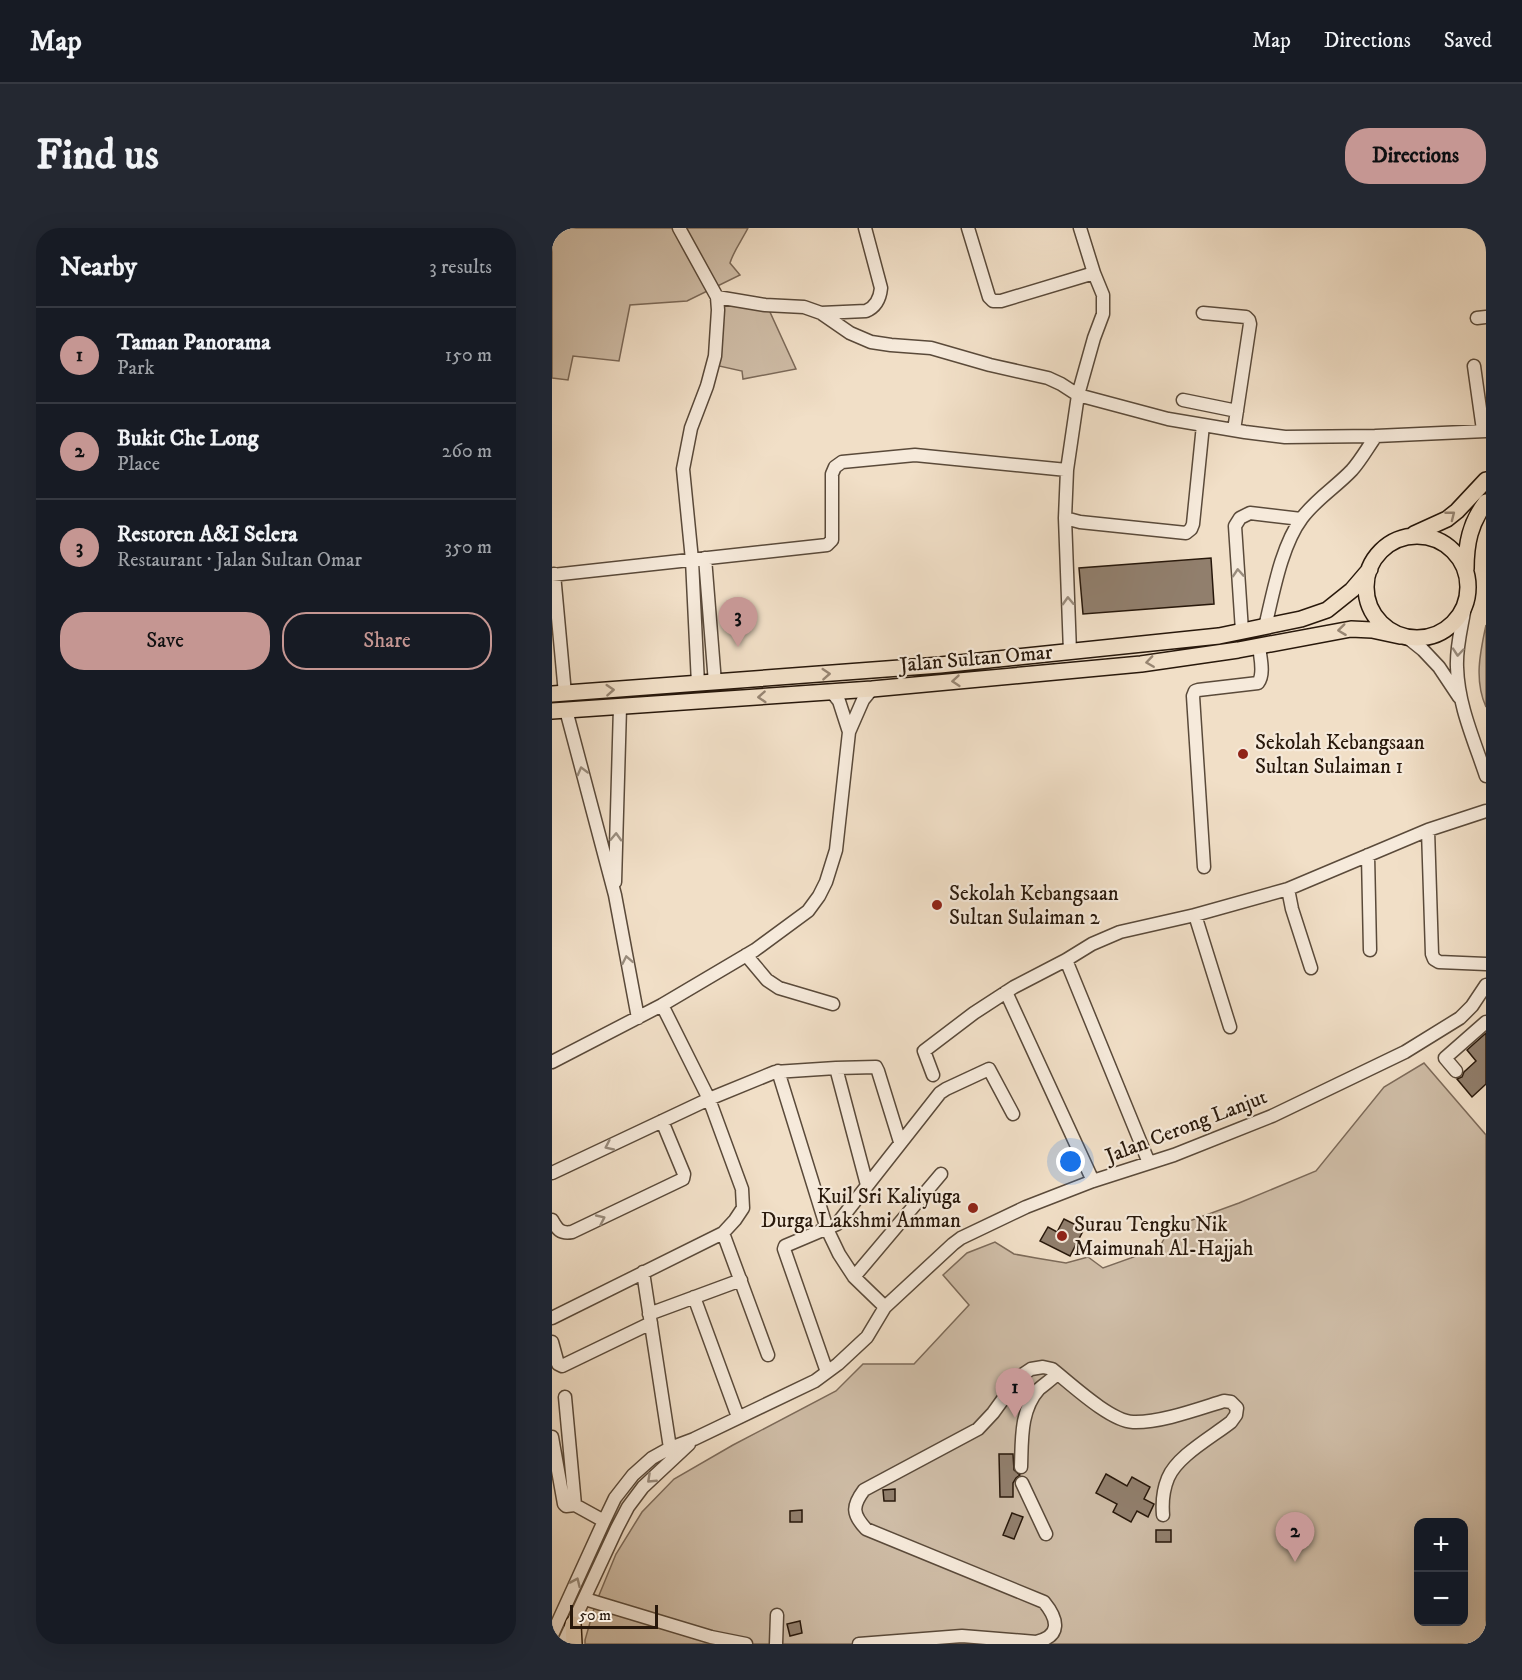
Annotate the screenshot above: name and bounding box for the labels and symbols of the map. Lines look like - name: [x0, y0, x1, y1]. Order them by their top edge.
- one-way arrow: [1445, 511, 1456, 522]
- one-way arrow: [1232, 568, 1245, 577]
- one-way arrow: [1062, 597, 1074, 606]
- pin: 3: [718, 598, 758, 647]
- one-way arrow: [1338, 623, 1347, 636]
- street label: Jalan Sultan Omar: [897, 639, 1054, 679]
- one-way arrow: [1452, 647, 1465, 656]
- one-way arrow: [1145, 656, 1155, 668]
- one-way arrow: [821, 668, 830, 681]
- one-way arrow: [951, 674, 960, 687]
- one-way arrow: [606, 684, 615, 697]
- one-way arrow: [757, 690, 766, 703]
- place label: Sekolah Kebangsaan Sultan Sulaiman 1: [1255, 730, 1425, 780]
- marker: Sekolah Kebangsaan Sultan Sulaiman 1: [1236, 747, 1250, 761]
- one-way arrow: [576, 766, 589, 776]
- one-way arrow: [610, 832, 622, 841]
- place label: Sekolah Kebangsaan Sultan Sulaiman 2: [949, 881, 1119, 931]
- marker: Sekolah Kebangsaan Sultan Sulaiman 2: [930, 898, 944, 912]
- one-way arrow: [621, 955, 634, 965]
- street label: Jalan Cerong Lanjut: [1100, 1084, 1271, 1170]
- one-way arrow: [605, 1139, 616, 1151]
- your location: [1056, 1147, 1085, 1176]
- place label: Kuil Sri Kaliyuga Durga Lakshmi Amman: [761, 1184, 961, 1234]
- marker: Kuil Sri Kaliyuga Durga Lakshmi Amman: [966, 1201, 980, 1215]
- place label: Surau Tengku Nik Maimunah Al-Hajjah: [1074, 1212, 1254, 1262]
- one-way arrow: [594, 1214, 605, 1226]
- marker: Surau Tengku Nik Maimunah Al-Hajjah: [1055, 1229, 1069, 1243]
- pin: 1: [996, 1368, 1034, 1418]
- one-way arrow: [648, 1472, 658, 1483]
- pin: 2: [1276, 1512, 1314, 1562]
- one-way arrow: [569, 1577, 581, 1588]
- scale bar: [570, 1602, 658, 1630]

